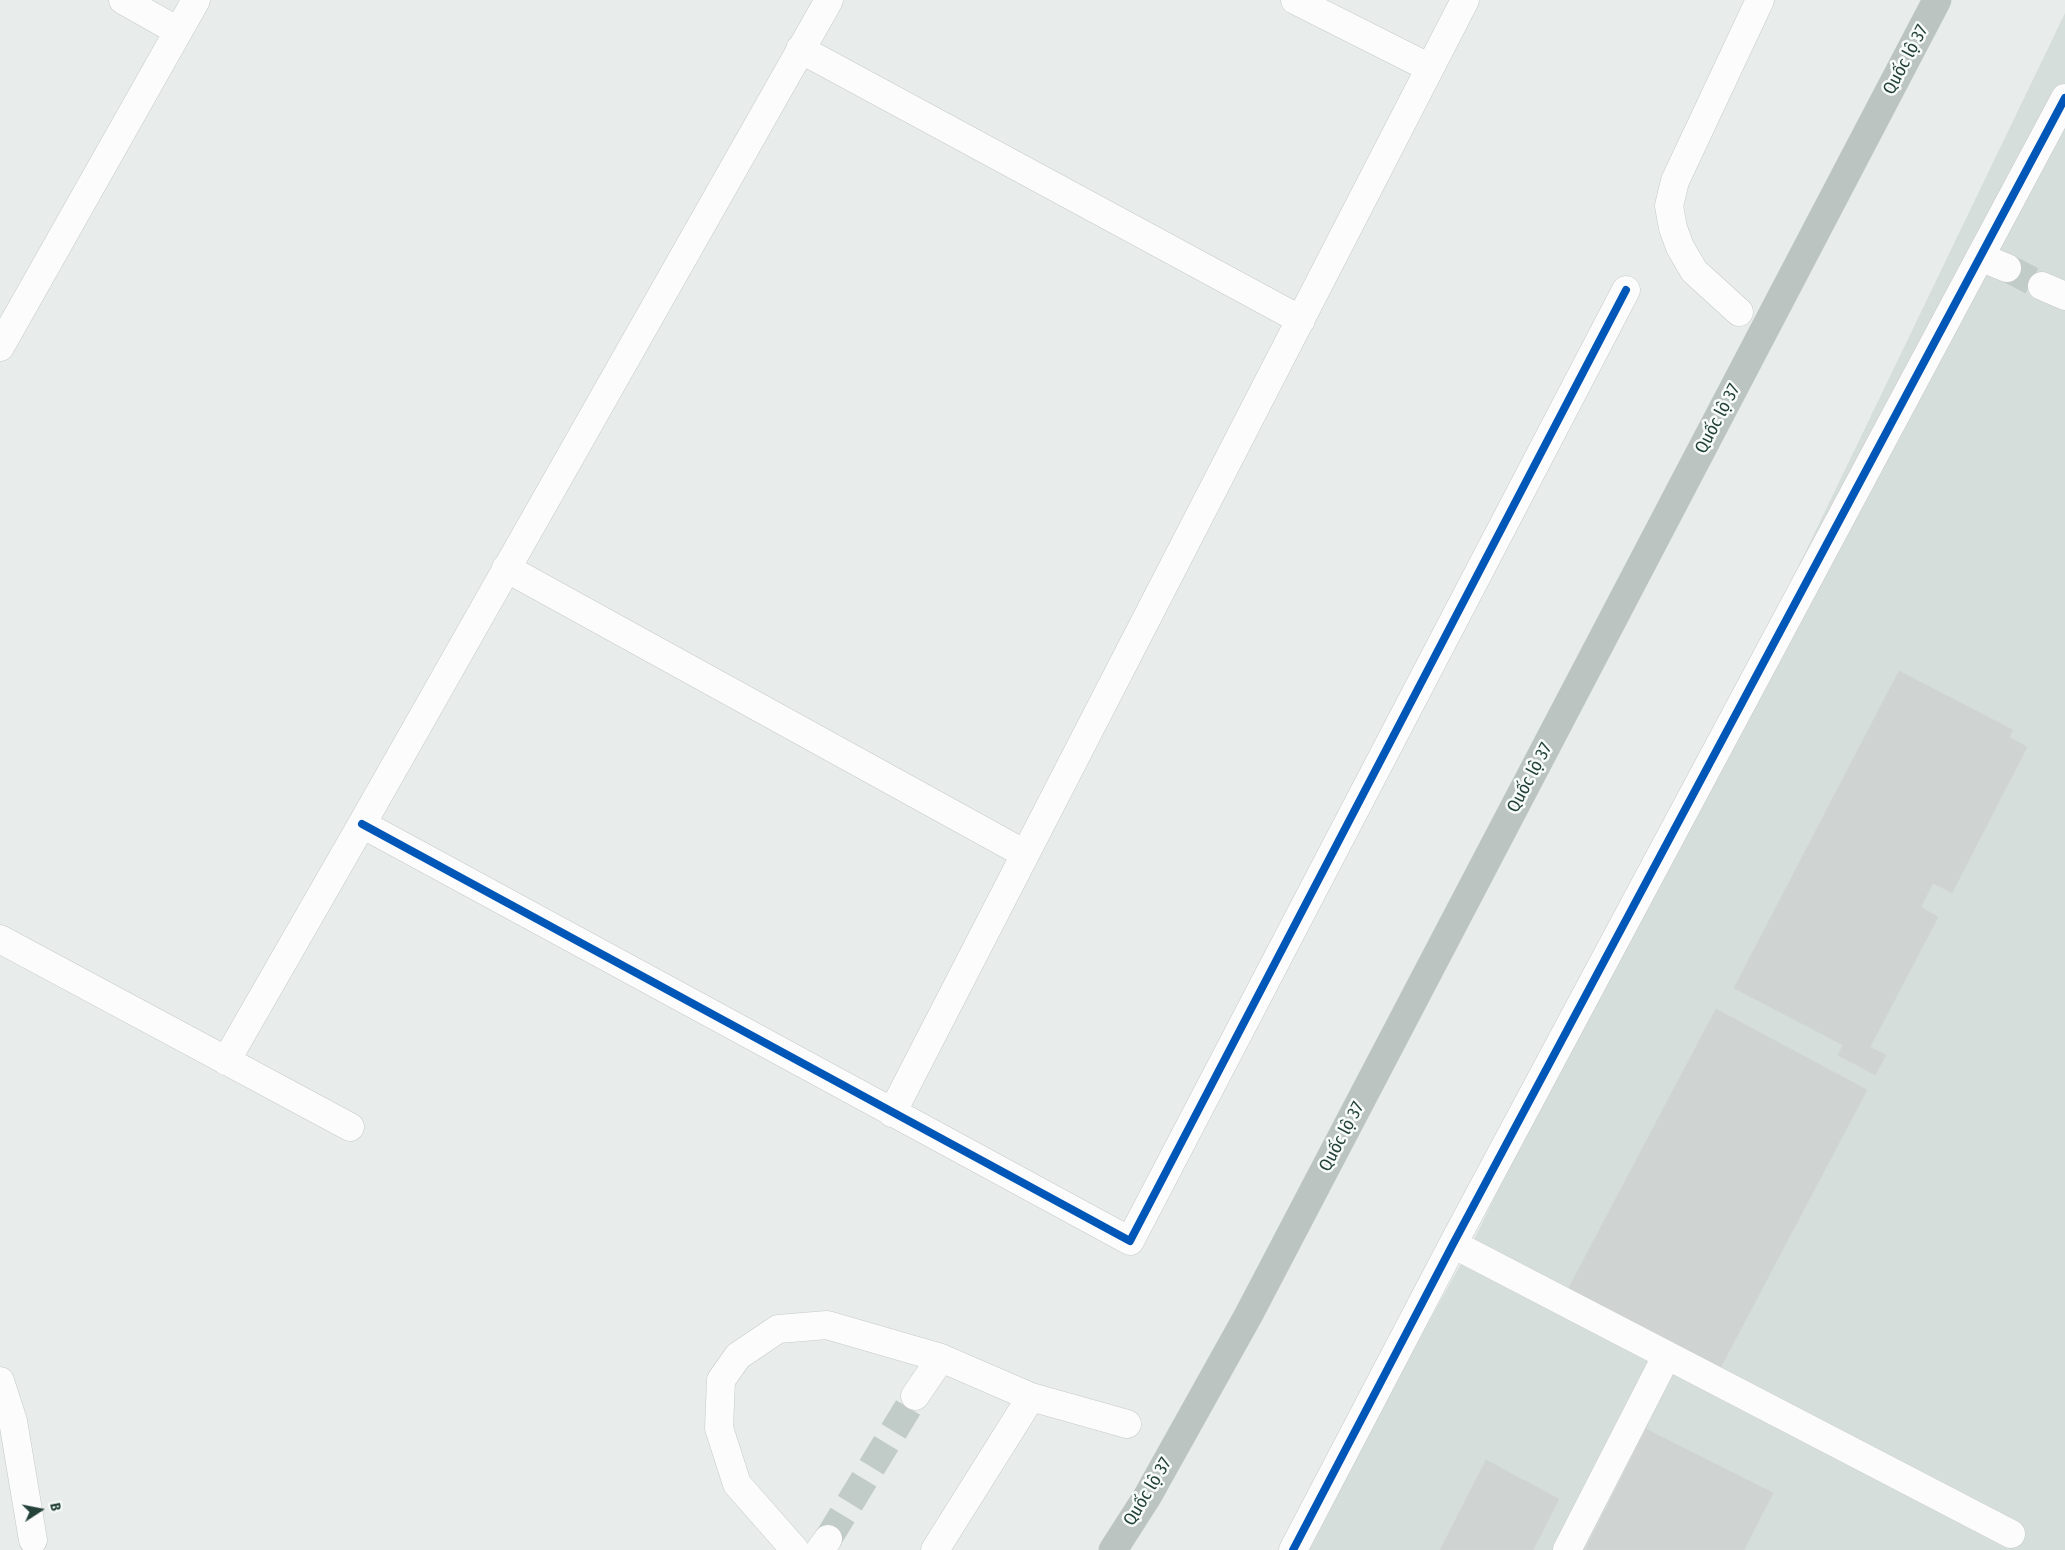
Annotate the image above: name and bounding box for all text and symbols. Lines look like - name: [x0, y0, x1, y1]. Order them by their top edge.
- street label: Quốc lộ 37: [1879, 21, 1933, 99]
- street label: Quốc lộ 37: [1691, 380, 1745, 458]
- street label: Quốc lộ 37: [1503, 739, 1557, 817]
- street label: Quốc lộ 37: [1315, 1098, 1369, 1176]
- street label: Quốc lộ 37: [1119, 1454, 1177, 1530]
- north arrow: [15, 1485, 65, 1535]
- text: B: [46, 1502, 64, 1512]

